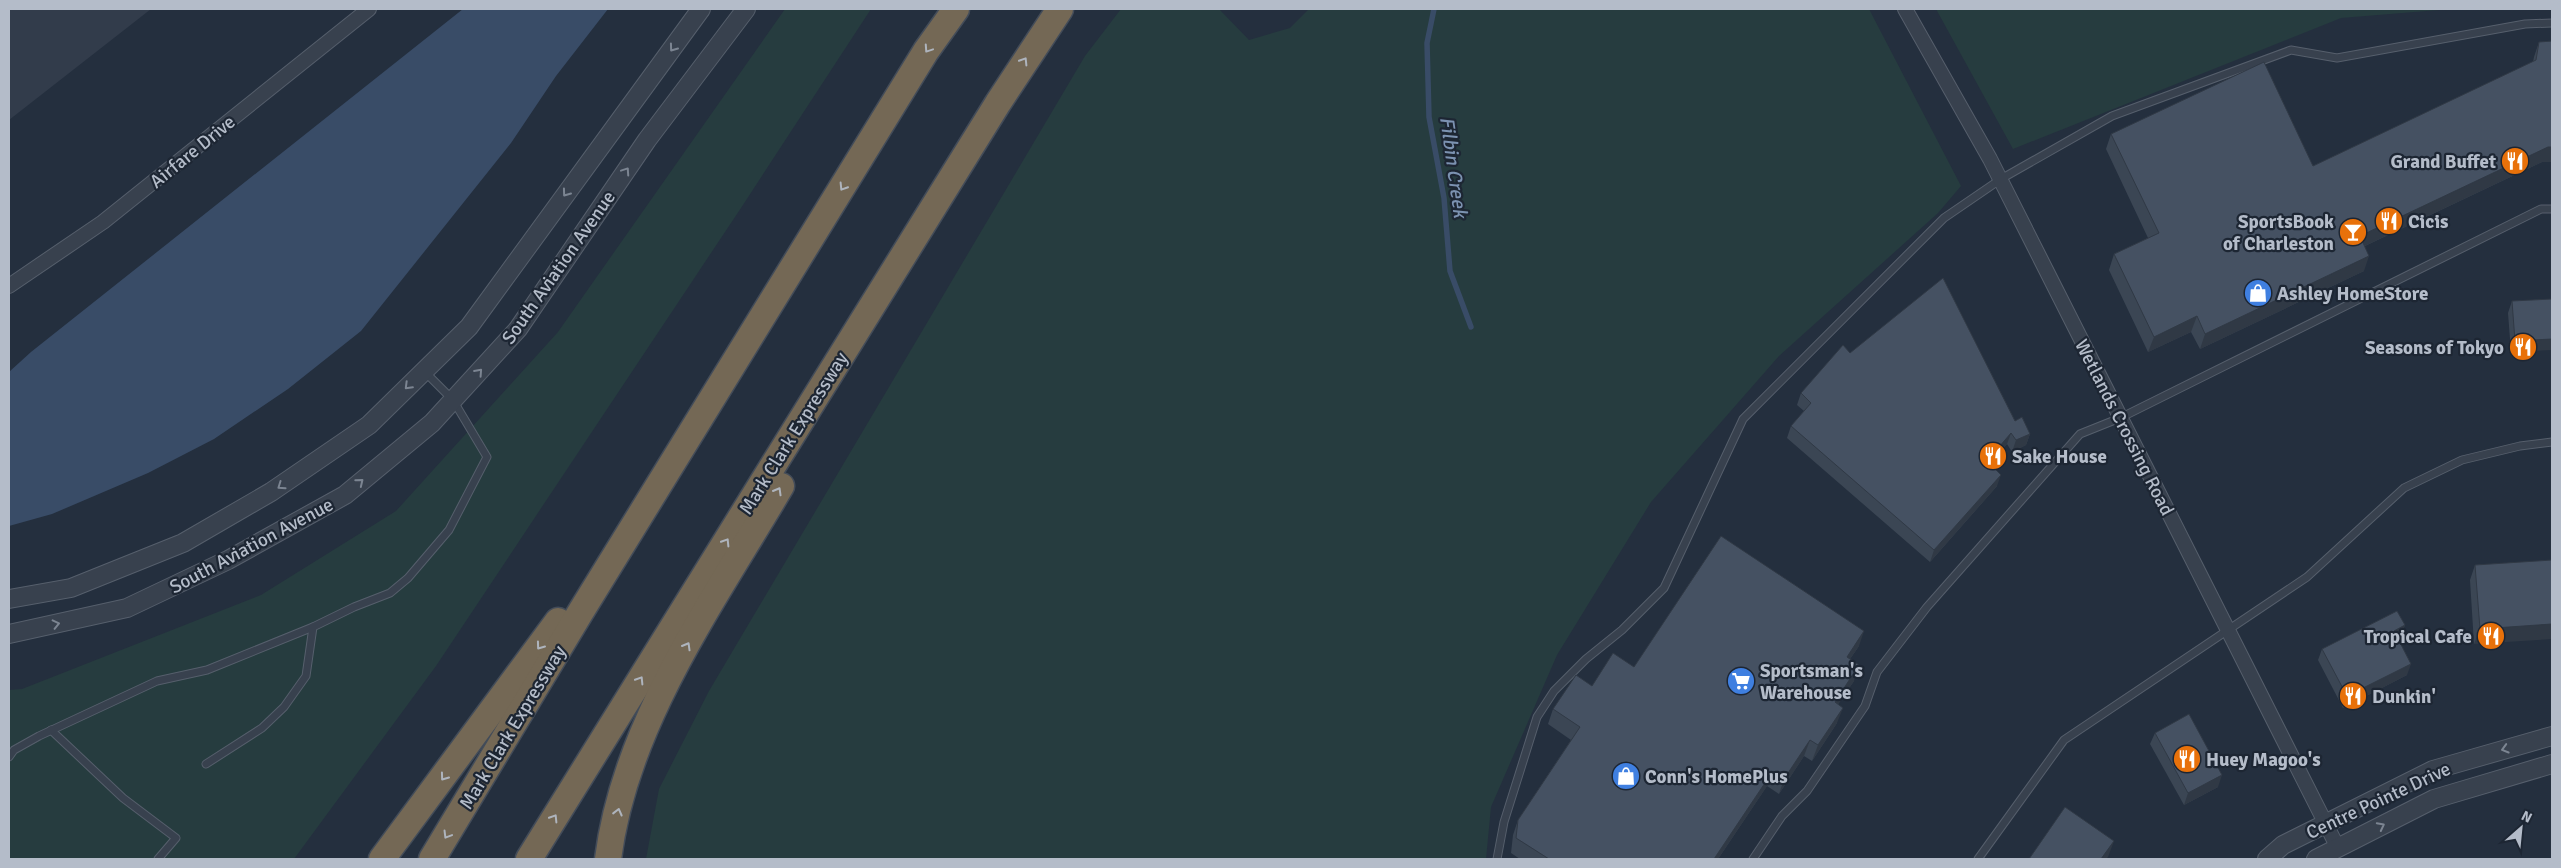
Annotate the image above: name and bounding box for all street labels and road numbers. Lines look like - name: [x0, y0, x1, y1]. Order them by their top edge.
- street label: Airfare Drive: [145, 110, 240, 194]
- street label: South Aviation Avenue: [497, 186, 621, 349]
- street label: Wetlands Crossing Road: [2069, 335, 2179, 520]
- street label: Mark Clark Expressway: [734, 348, 854, 519]
- street label: South Aviation Avenue: [165, 493, 337, 599]
- street label: Mark Clark Expressway: [454, 641, 571, 814]
- street label: Centre Pointe Drive: [2302, 757, 2454, 845]

